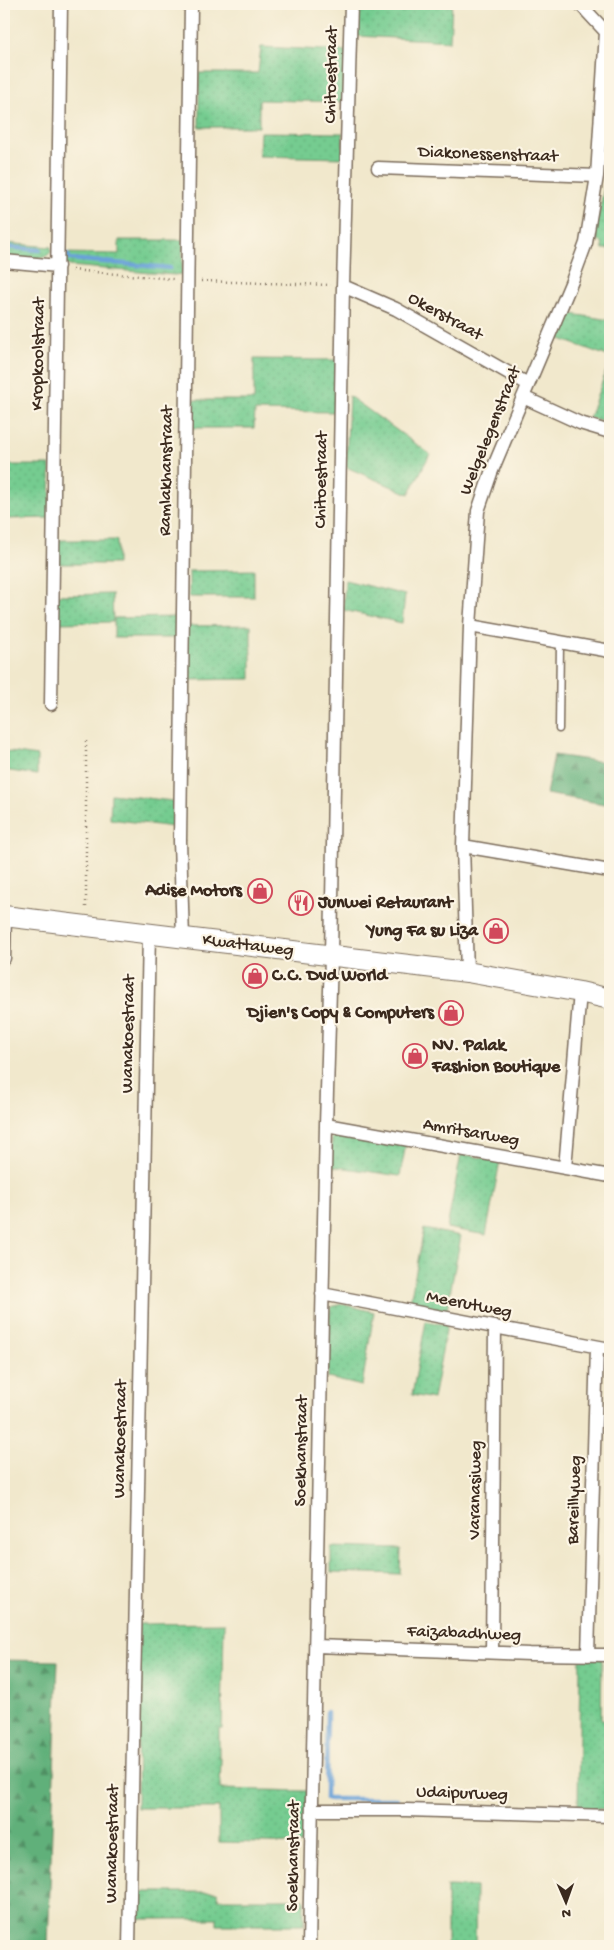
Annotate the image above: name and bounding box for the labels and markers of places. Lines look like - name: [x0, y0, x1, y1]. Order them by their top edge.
- shop icon: Adise Motors: [247, 878, 273, 904]
- place label: Adise Motors: [144, 881, 243, 902]
- restaurant icon: Junwei Retaurant: [288, 890, 314, 916]
- place label: Junwei Retaurant: [317, 893, 454, 914]
- shop icon: Yung Fa su Liza: [483, 918, 509, 944]
- place label: Yung Fa su Liza: [365, 921, 479, 942]
- shop icon: C.C. Dvd World: [242, 963, 268, 989]
- place label: C.C. Dvd World: [271, 966, 390, 987]
- shop icon: Djien's Copy & Computers: [438, 1000, 464, 1026]
- place label: Djien's Copy & Computers: [245, 1003, 435, 1024]
- place label: NV. Palak Fashion Boutique: [431, 1036, 561, 1078]
- shop icon: NV. Palak Fashion Boutique: [402, 1043, 428, 1069]

